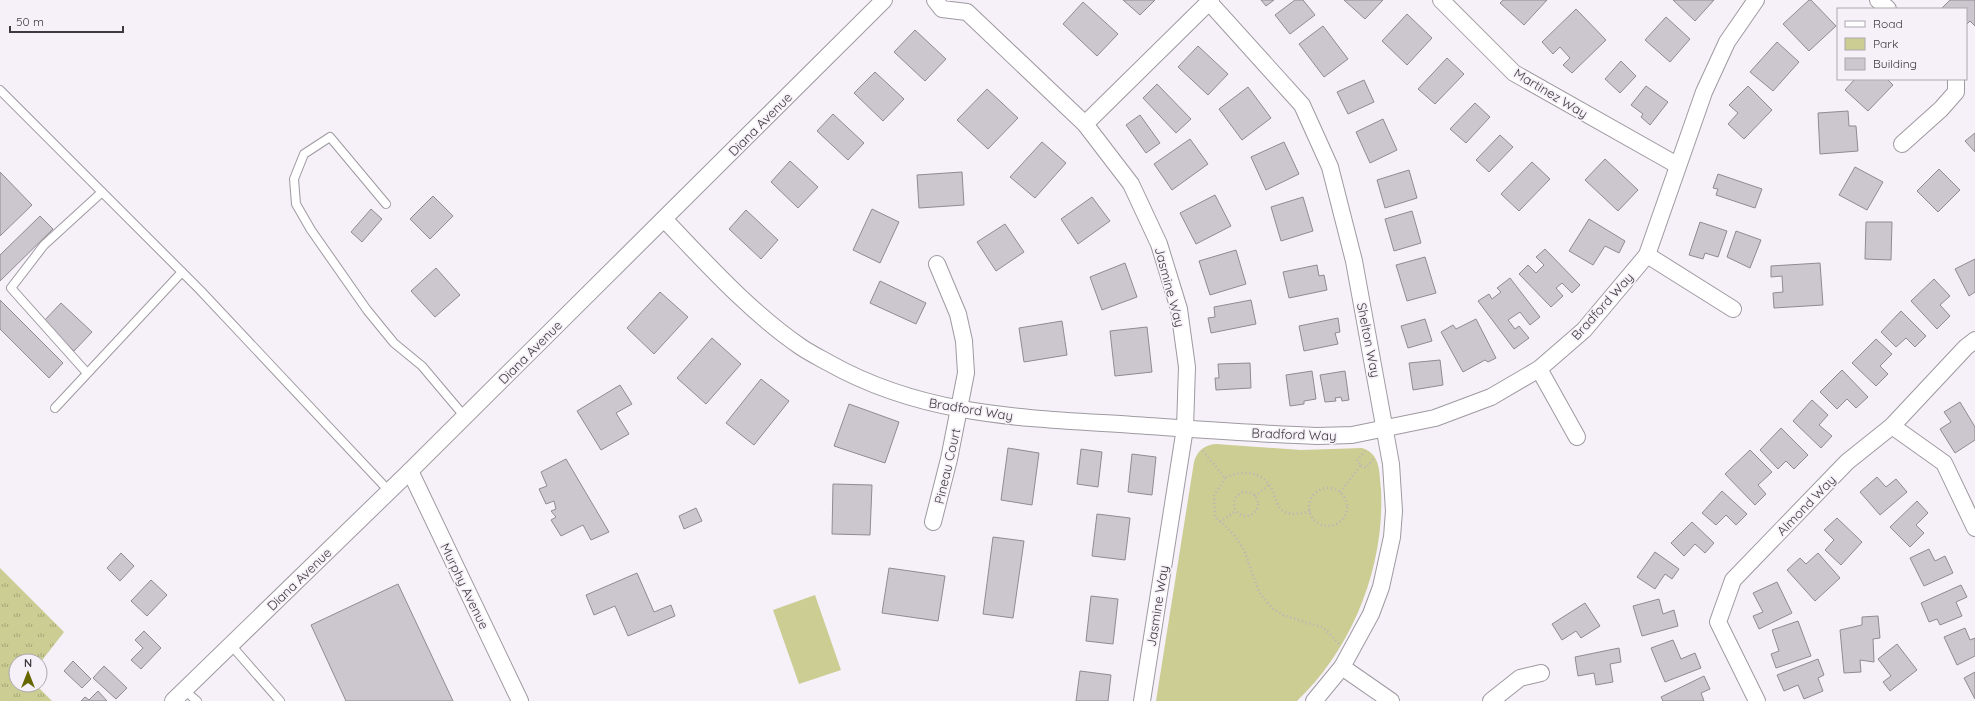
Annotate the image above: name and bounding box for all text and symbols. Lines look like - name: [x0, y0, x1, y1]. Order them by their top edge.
- scale bar: [10, 8, 123, 34]
- legend: [1837, 8, 1967, 80]
- text: 50 m: [16, 14, 44, 29]
- text: Road: [1873, 16, 1903, 31]
- text: Park: [1873, 36, 1898, 51]
- text: Building: [1873, 56, 1917, 71]
- street label: Martinez Way: [1511, 65, 1591, 121]
- street label: Diana Avenue: [725, 89, 795, 159]
- street label: Jasmine Way: [1152, 245, 1188, 329]
- street label: Bradford Way: [1568, 269, 1636, 343]
- street label: Shelton Way: [1354, 301, 1384, 379]
- street label: Diana Avenue: [495, 317, 565, 387]
- street label: Bradford Way: [928, 394, 1014, 424]
- street label: Bradford Way: [1251, 425, 1337, 443]
- street label: Pineau Court: [931, 427, 963, 505]
- street label: Almond Way: [1773, 471, 1839, 539]
- street label: Murphy Avenue: [437, 540, 493, 632]
- street label: Diana Avenue: [263, 544, 335, 614]
- street label: Jasmine Way: [1143, 564, 1171, 648]
- north arrow: [8, 653, 48, 693]
- text: N: [24, 656, 32, 670]

